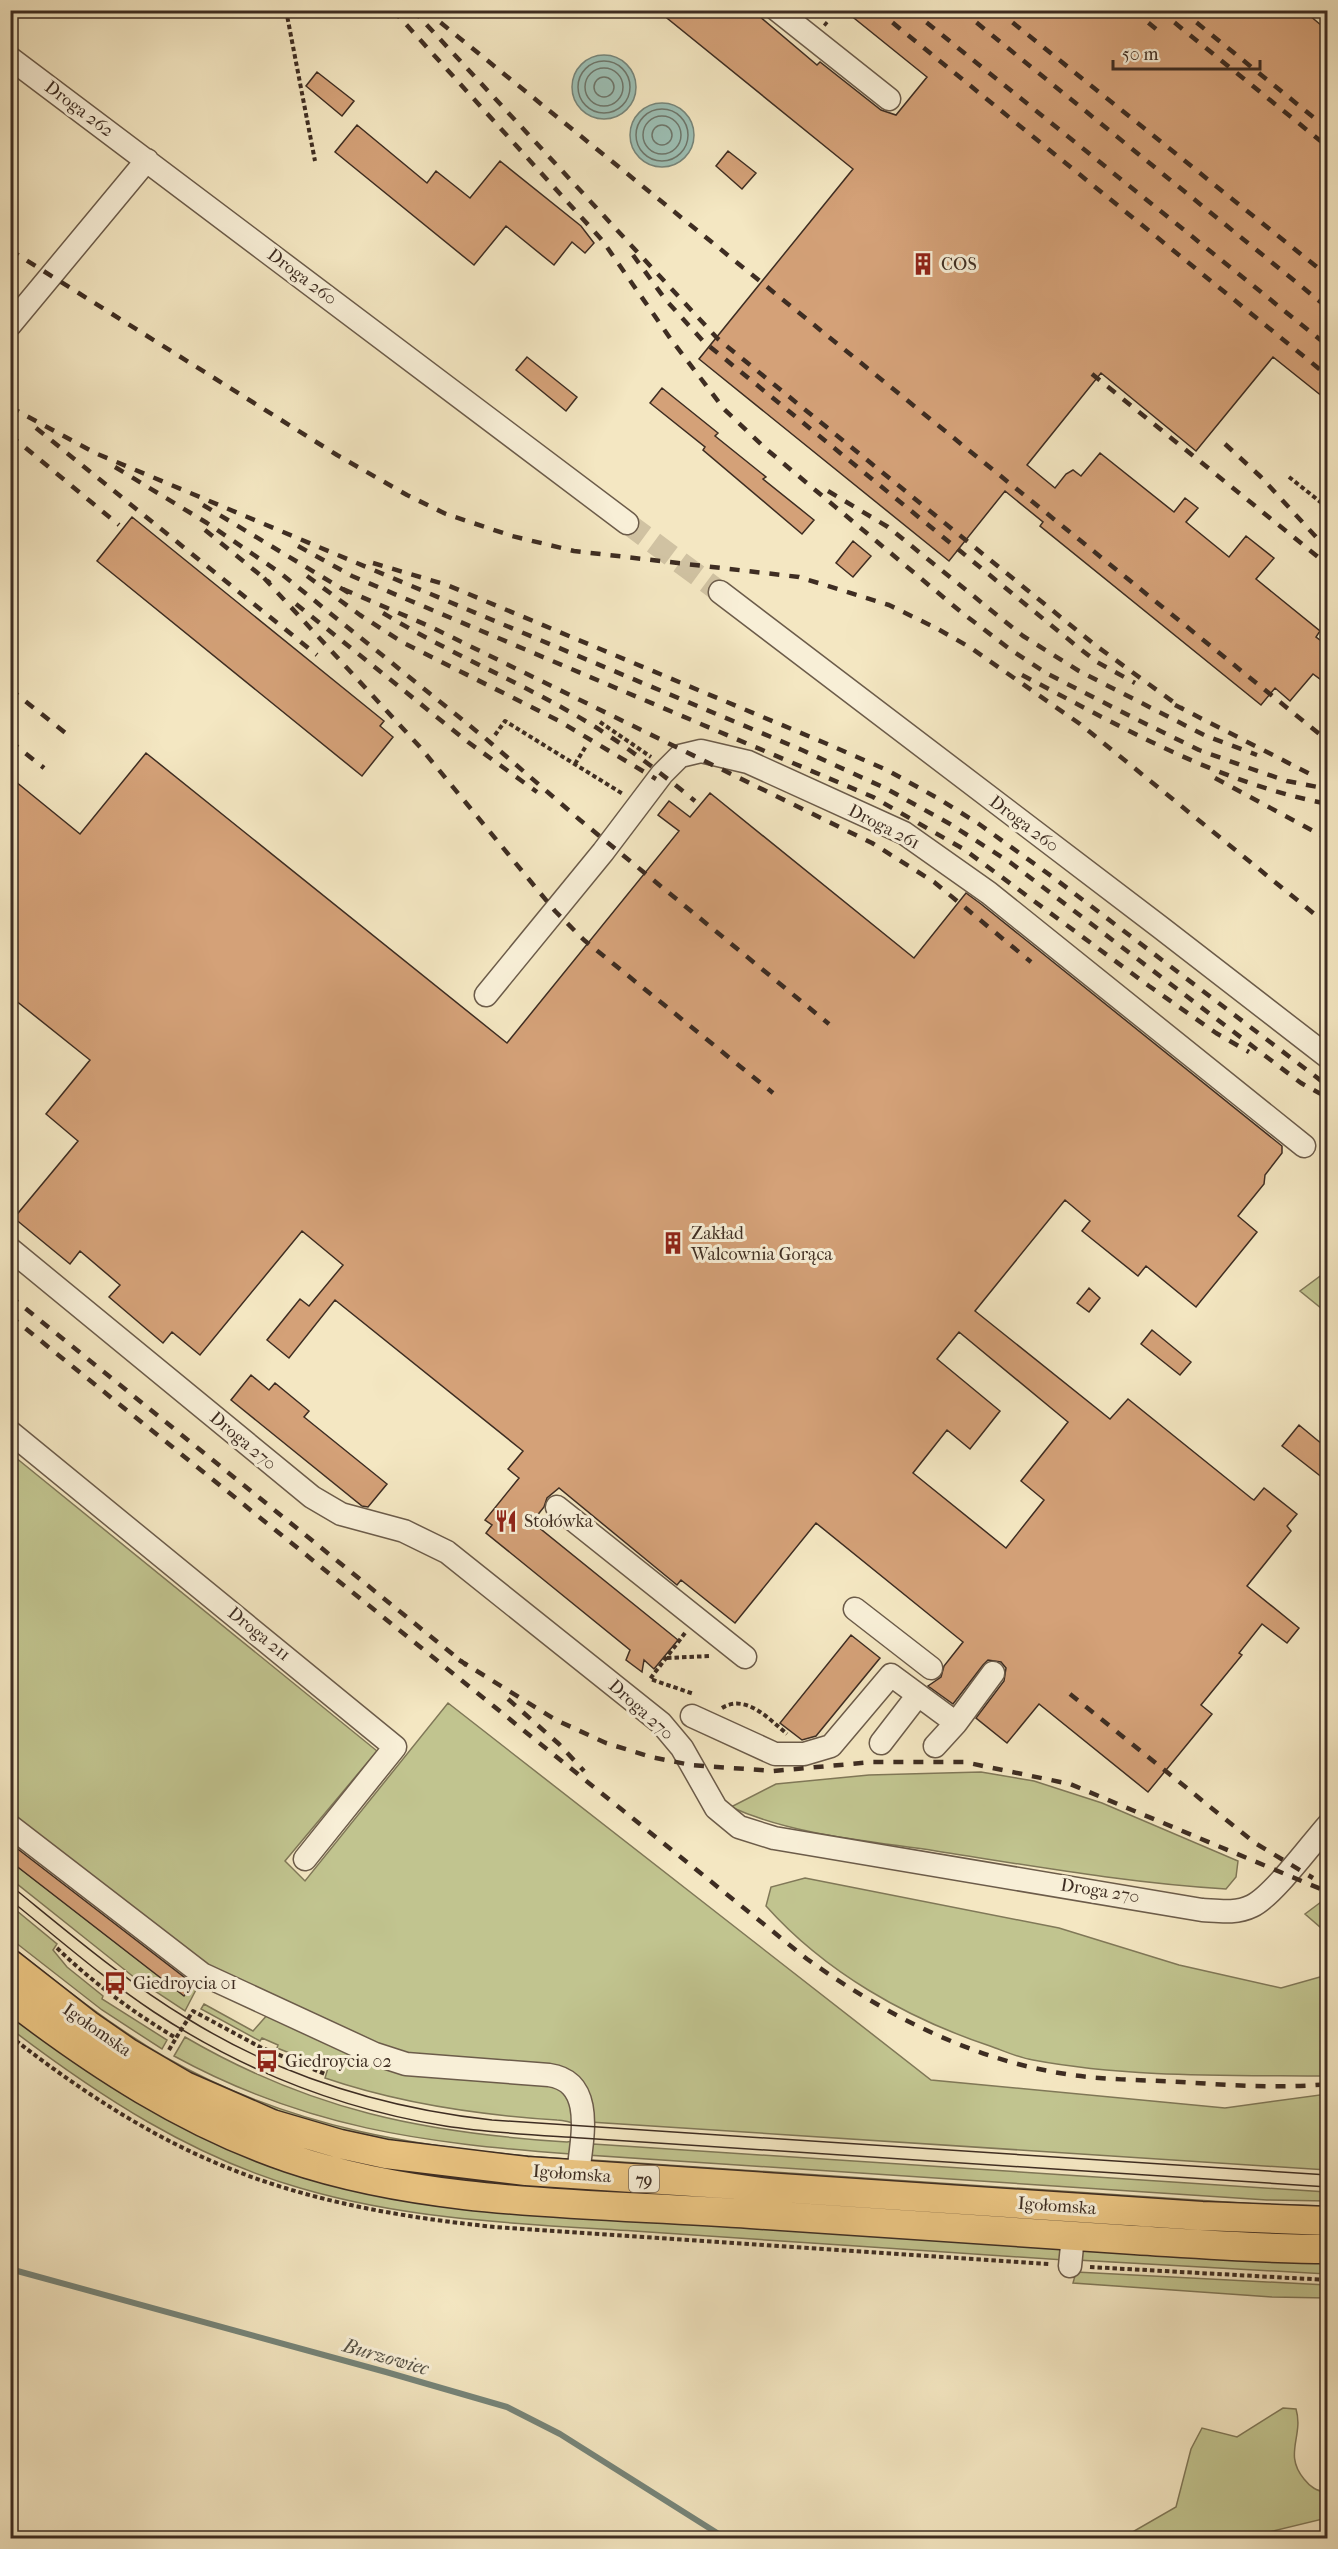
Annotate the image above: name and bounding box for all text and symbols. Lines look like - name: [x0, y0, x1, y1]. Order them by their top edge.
- scale bar: [1113, 33, 1260, 71]
- text: 50 m: [1122, 44, 1159, 65]
- street label: Droga 262: [41, 76, 117, 142]
- street label: Droga 260: [263, 244, 341, 310]
- building icon: COS: [910, 251, 936, 277]
- place label: COS: [941, 254, 977, 275]
- street label: Droga 260: [985, 791, 1063, 857]
- street label: Droga 261: [845, 800, 923, 854]
- place label: Zakład Walcownia Gorąca: [690, 1223, 833, 1265]
- building icon: Zakład Walcownia Gorąca: [660, 1230, 686, 1256]
- street label: Droga 270: [206, 1407, 280, 1475]
- restaurant icon: Stołówka: [493, 1508, 519, 1534]
- place label: Stołówka: [524, 1511, 594, 1532]
- street label: Droga 211: [224, 1602, 294, 1666]
- street label: Droga 270: [604, 1675, 678, 1745]
- street label: Droga 270: [1059, 1874, 1141, 1908]
- bus stop icon: Giedroycia 01: [102, 1970, 128, 1996]
- place label: Giedroycia 01: [133, 1973, 237, 1994]
- street label: Igołomska: [59, 1999, 136, 2061]
- bus stop icon: Giedroycia 02: [254, 2048, 280, 2074]
- place label: Giedroycia 02: [285, 2051, 392, 2072]
- street label: Igołomska: [532, 2161, 613, 2187]
- road number: 79: [629, 2166, 659, 2192]
- street label: Igołomska: [1017, 2193, 1098, 2219]
- water label: Burzowiec: [339, 2334, 432, 2380]

